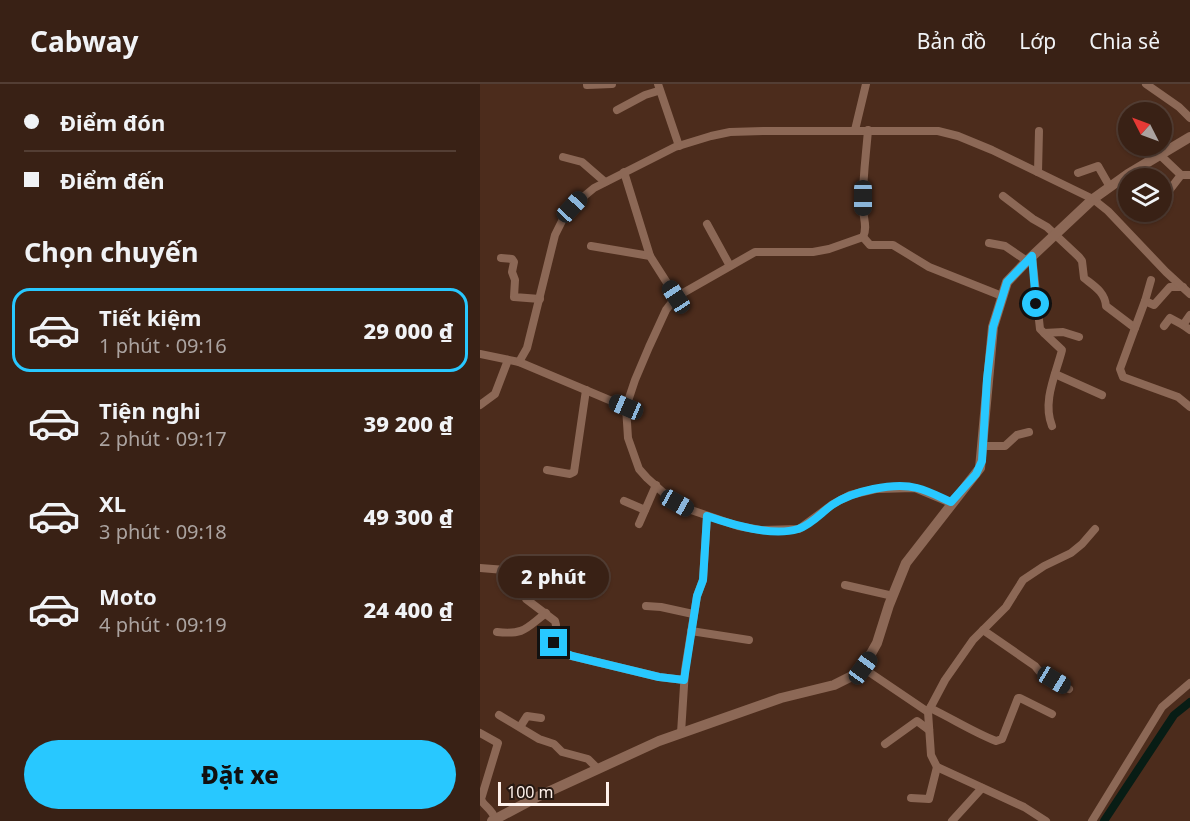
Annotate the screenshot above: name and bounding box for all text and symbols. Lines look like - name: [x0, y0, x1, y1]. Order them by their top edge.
- text: Cabway: [30, 22, 139, 60]
- text: Bản đồ: [917, 27, 986, 55]
- text: Lớp: [1019, 27, 1056, 55]
- text: Chia sẻ: [1089, 27, 1160, 55]
- north arrow: [1118, 102, 1172, 156]
- map controls: [1118, 102, 1172, 222]
- text: Điểm đón: [60, 107, 165, 137]
- text: Điểm đến: [60, 165, 165, 195]
- button: layers: [1118, 168, 1172, 222]
- car: [854, 180, 872, 216]
- car: [553, 188, 591, 226]
- text: Chọn chuyến: [24, 233, 198, 270]
- car: [659, 277, 693, 317]
- route start: [1022, 290, 1049, 317]
- text: Tiết kiệm: [99, 302, 201, 332]
- icon: car: [27, 303, 81, 357]
- text: 29 000 ₫: [364, 315, 453, 345]
- text: 1 phút · 09:16: [99, 332, 227, 359]
- car: [606, 392, 646, 422]
- text: Tiện nghi: [99, 395, 201, 425]
- icon: car: [27, 396, 81, 450]
- text: 39 200 ₫: [364, 408, 453, 438]
- text: 2 phút · 09:17: [99, 425, 227, 452]
- car: [657, 486, 697, 520]
- text: XL: [99, 488, 126, 518]
- icon: car: [27, 489, 81, 543]
- text: 49 300 ₫: [364, 501, 453, 531]
- text: 3 phút · 09:18: [99, 518, 227, 545]
- callout: 2 phút: [499, 556, 610, 598]
- text: 2 phút: [521, 563, 586, 590]
- text: Moto: [99, 581, 157, 611]
- icon: car: [27, 582, 81, 636]
- text: 24 400 ₫: [364, 594, 453, 624]
- text: 4 phút · 09:19: [99, 611, 227, 638]
- route end: [540, 629, 567, 656]
- car: [845, 648, 881, 688]
- car: [1034, 663, 1074, 697]
- button: Đặt xe: [24, 740, 456, 809]
- scale bar: [498, 779, 609, 806]
- text: 100 m: [507, 781, 554, 803]

